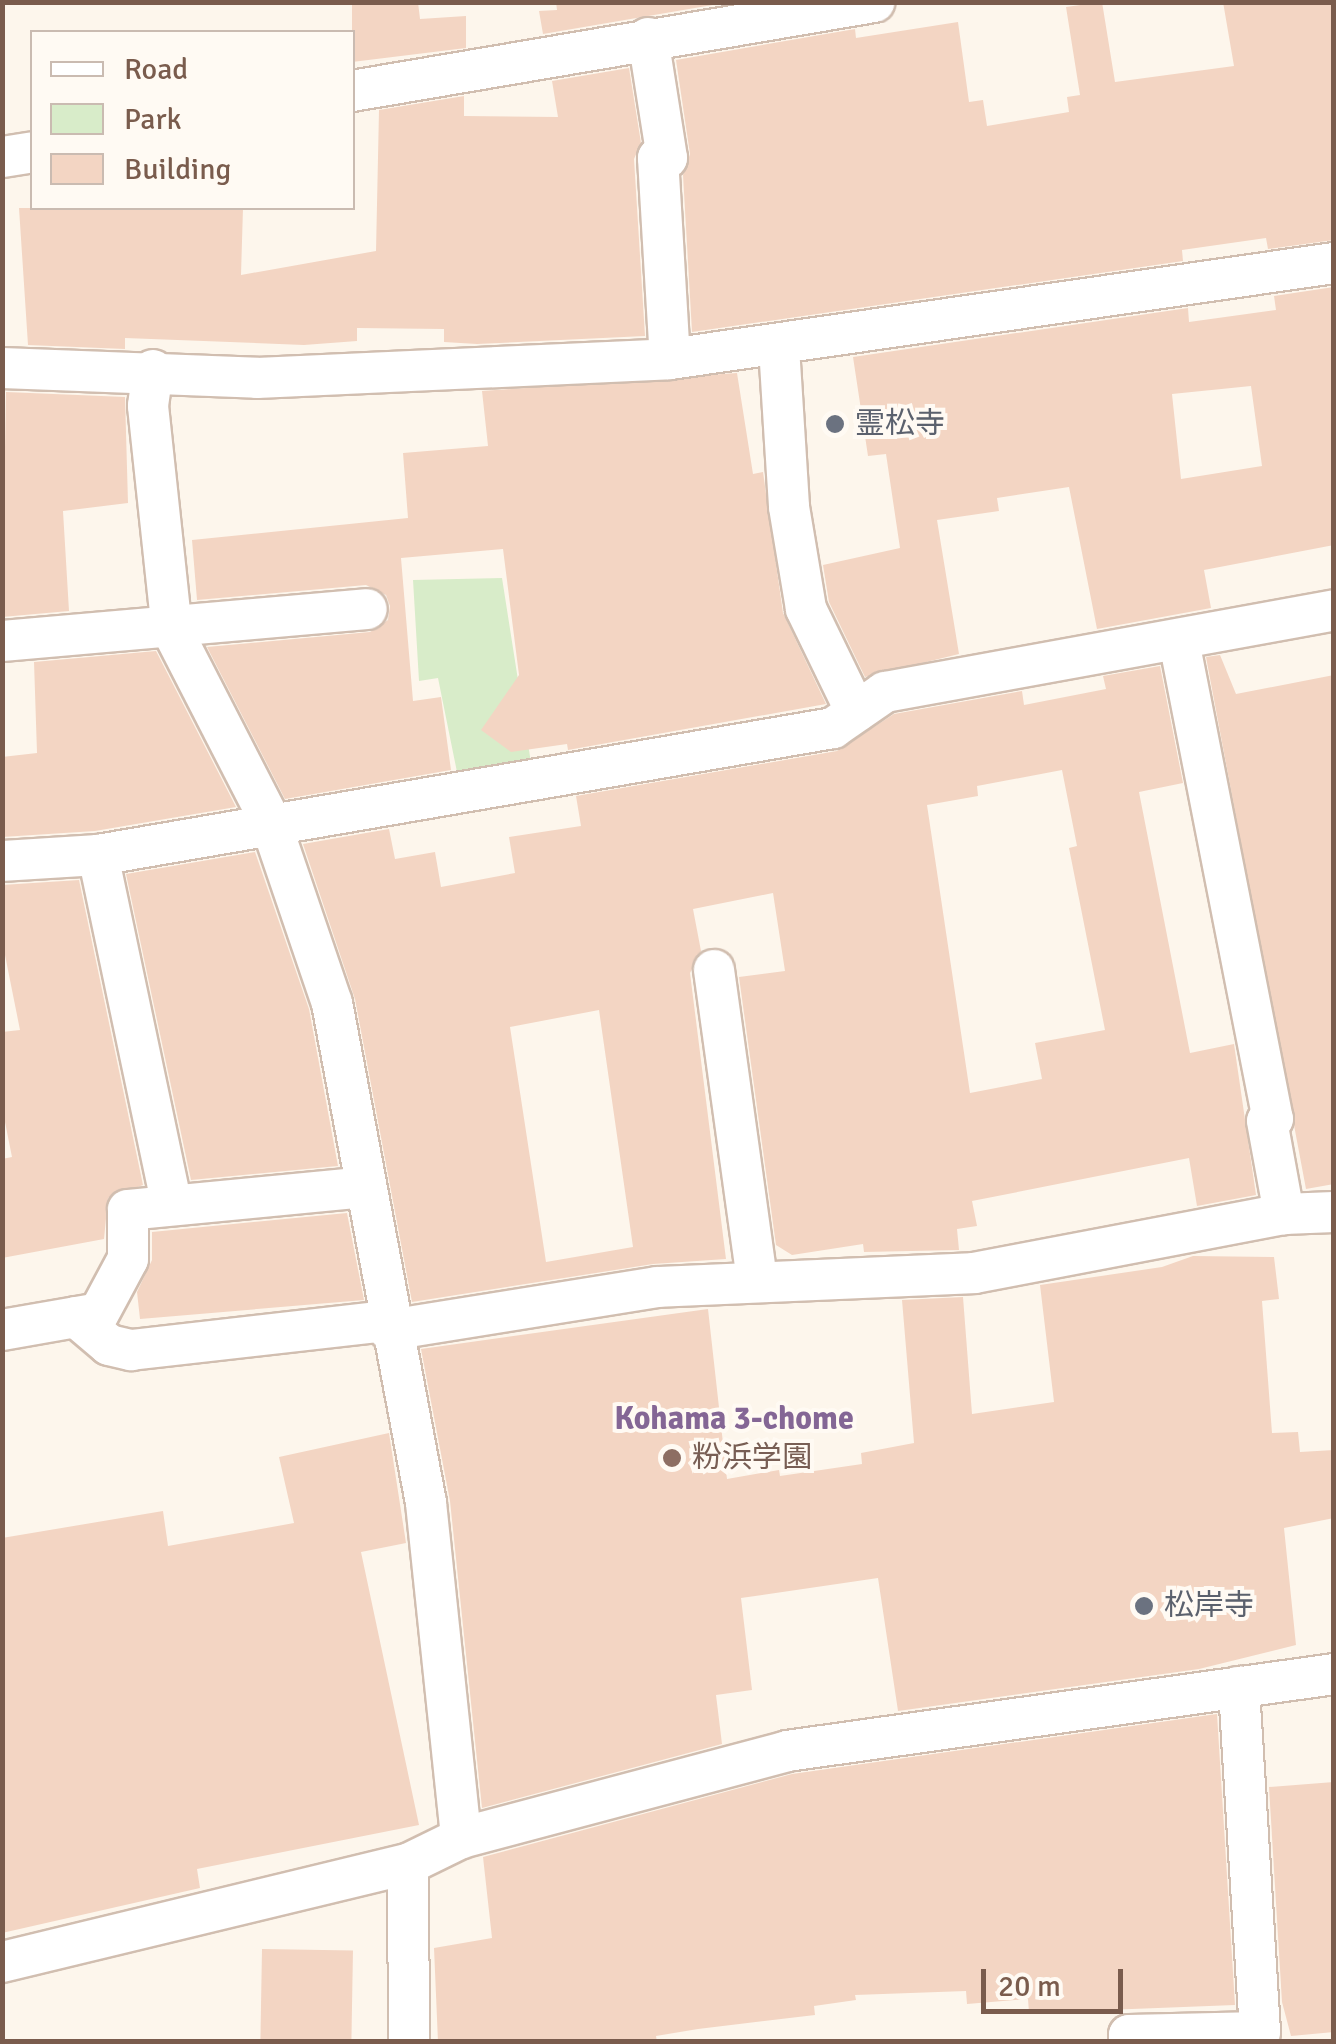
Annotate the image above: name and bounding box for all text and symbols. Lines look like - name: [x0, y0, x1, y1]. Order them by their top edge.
- legend: [30, 30, 355, 210]
- text: Road: [124, 51, 188, 88]
- text: Park: [124, 101, 182, 138]
- text: Building: [124, 151, 231, 188]
- place label: 霊松寺: [855, 406, 945, 442]
- marker: 霊松寺: [824, 413, 846, 435]
- district label: Kohama 3-chome: [614, 1400, 854, 1438]
- place label: 粉浜学園: [692, 1440, 812, 1476]
- marker: 粉浜学園: [661, 1447, 683, 1469]
- place label: 松岸寺: [1164, 1588, 1254, 1624]
- marker: 松岸寺: [1133, 1595, 1155, 1617]
- scale bar: [986, 1949, 1128, 2011]
- text: 20 m: [998, 1968, 1061, 2005]

